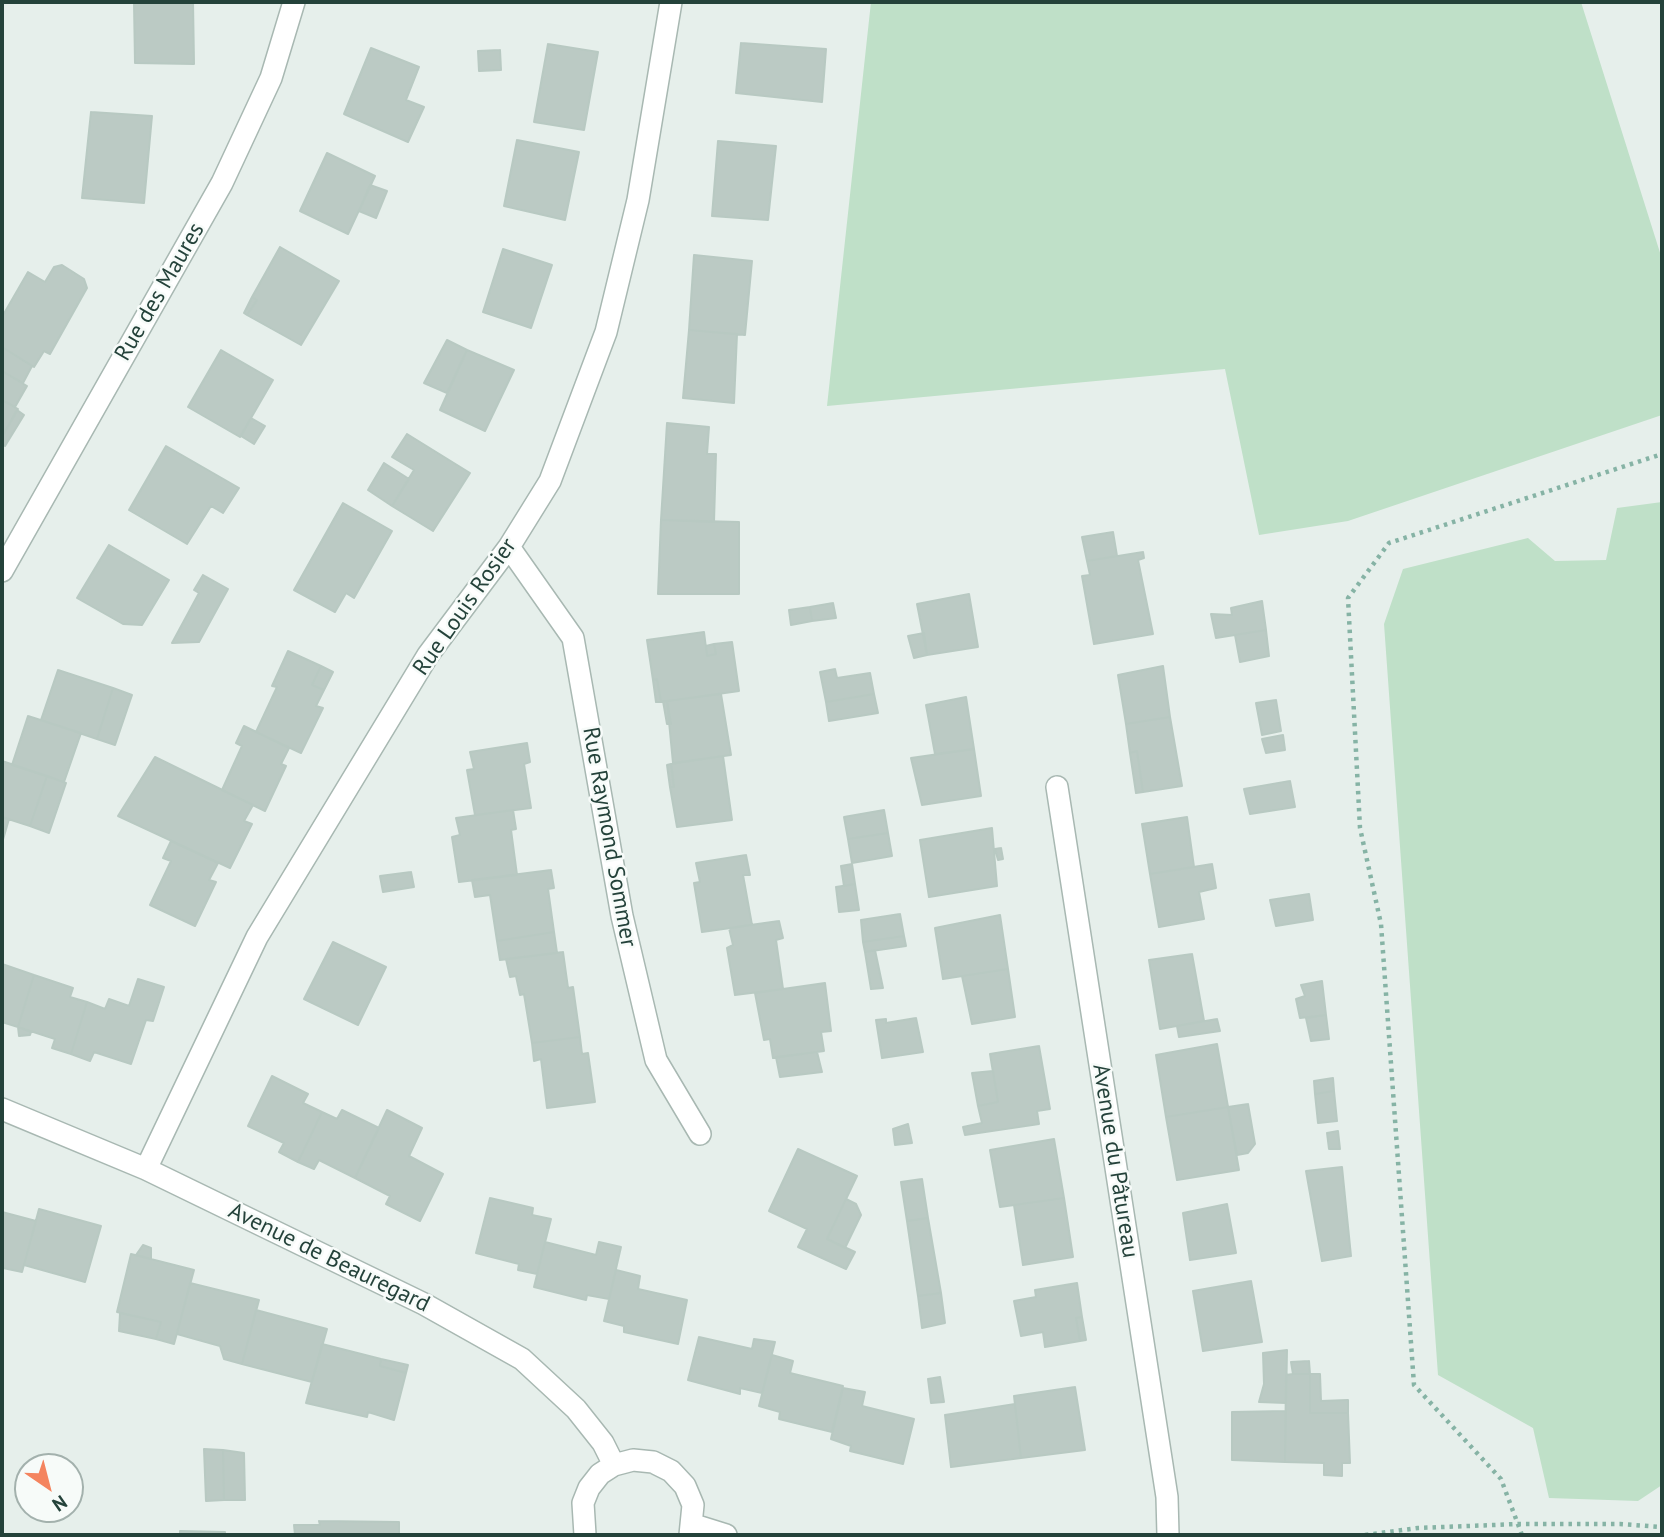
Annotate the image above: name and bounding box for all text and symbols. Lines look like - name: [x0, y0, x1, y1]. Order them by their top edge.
- street label: Rue des Maures: [109, 218, 211, 366]
- street label: Rue Louis Rosier: [407, 533, 523, 681]
- street label: Rue Raymond Sommer: [576, 725, 642, 949]
- street label: Avenue du Pâtureau: [1086, 1062, 1144, 1260]
- street label: Avenue de Beauregard: [224, 1197, 434, 1319]
- north arrow: [14, 1453, 84, 1523]
- text: N: [48, 1490, 72, 1517]

